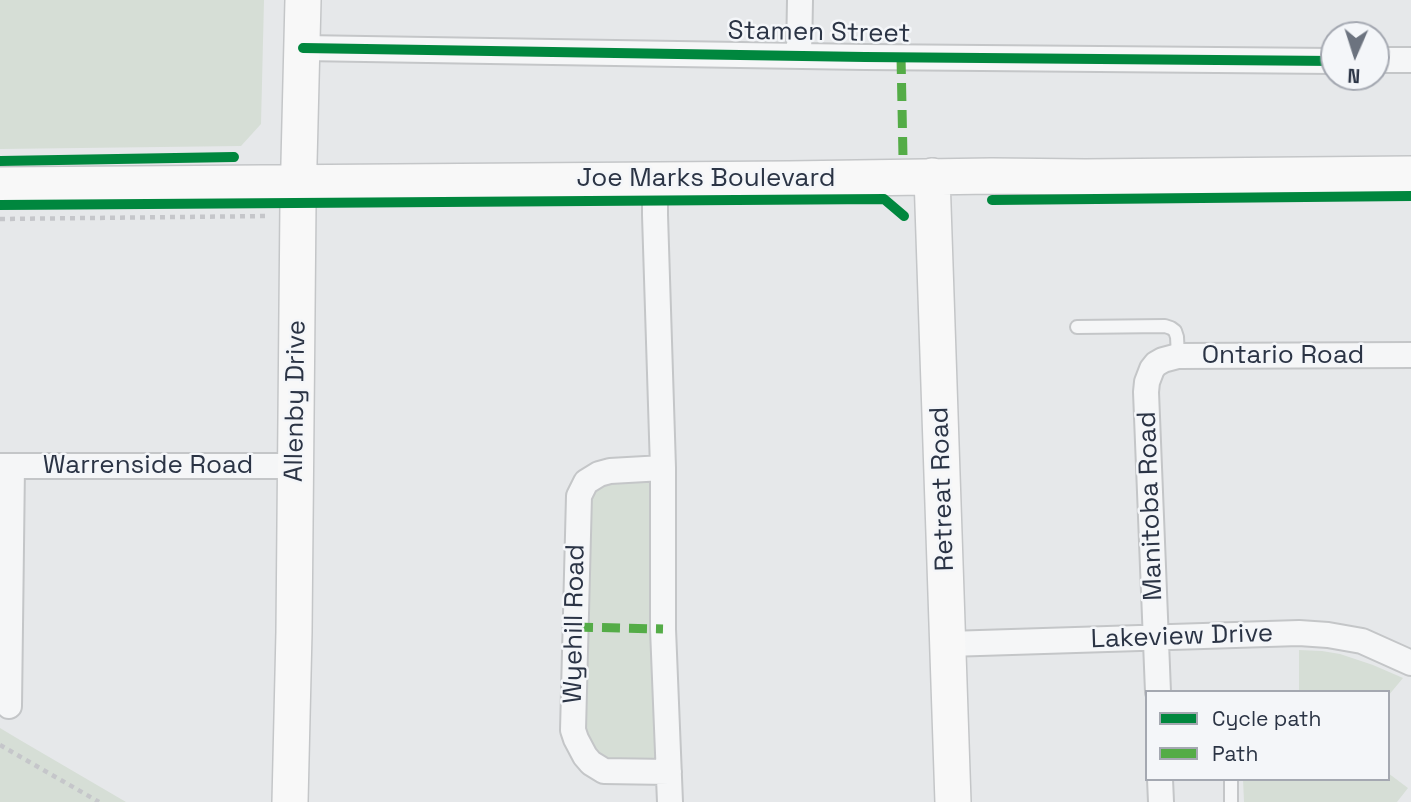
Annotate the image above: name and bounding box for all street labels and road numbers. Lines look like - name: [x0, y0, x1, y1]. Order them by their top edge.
- street label: Stamen Street: [727, 16, 911, 50]
- street label: Joe Marks Boulevard: [576, 163, 836, 195]
- street label: Allenby Drive: [279, 320, 313, 482]
- street label: Ontario Road: [1202, 340, 1364, 372]
- street label: Retreat Road: [925, 406, 961, 572]
- street label: Manitoba Road: [1132, 411, 1170, 601]
- street label: Warrenside Road: [43, 450, 253, 482]
- street label: Wyehill Road: [558, 544, 592, 704]
- street label: Lakeview Drive: [1090, 618, 1274, 656]

